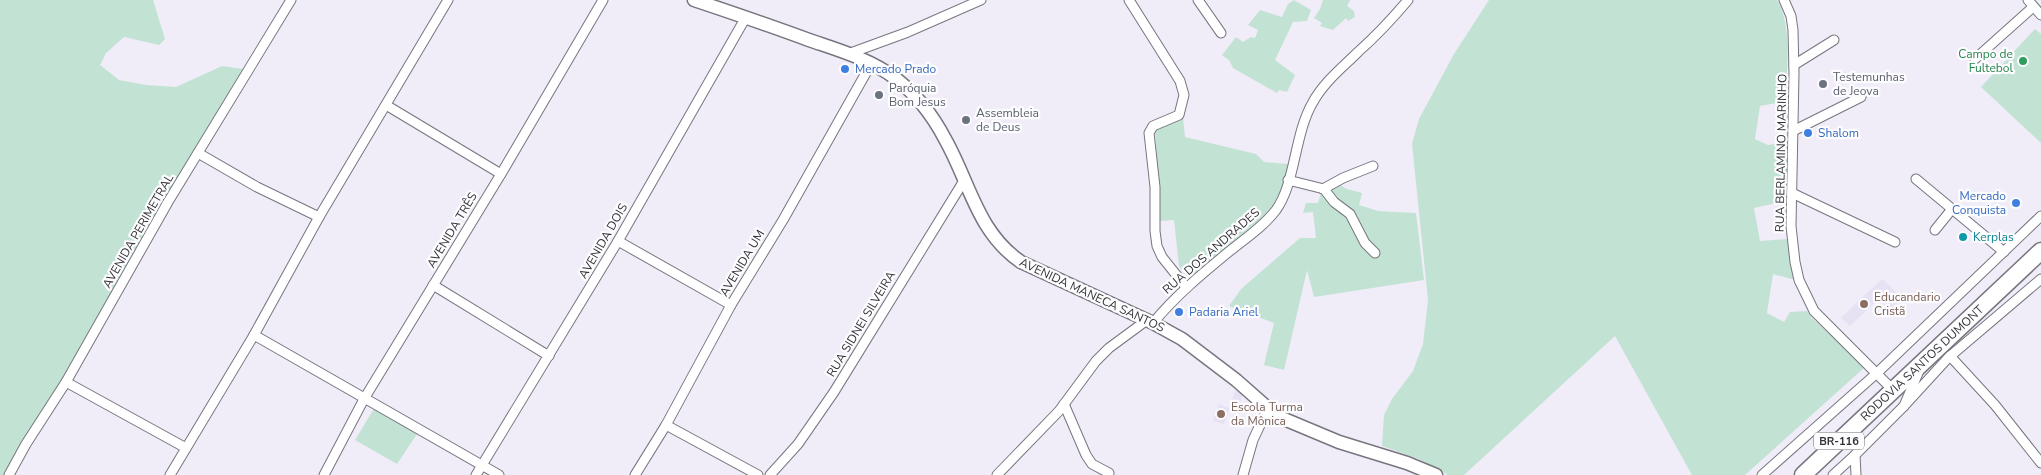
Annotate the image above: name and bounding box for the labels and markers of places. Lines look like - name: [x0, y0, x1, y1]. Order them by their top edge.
- place label: Campo de Fultebol: [1958, 46, 2013, 76]
- marker: Campo de Fultebol: [2017, 55, 2029, 67]
- place label: Mercado Prado: [855, 61, 937, 77]
- marker: Mercado Prado: [839, 63, 851, 75]
- place label: Testemunhas de Jeova: [1833, 69, 1905, 99]
- marker: Testemunhas de Jeova: [1817, 78, 1829, 90]
- place label: Paróquia Bom Jesus: [889, 80, 946, 110]
- marker: Paróquia Bom Jesus: [873, 89, 885, 101]
- place label: Assembleia de Deus: [976, 105, 1039, 135]
- marker: Assembleia de Deus: [960, 114, 972, 126]
- place label: Shalom: [1818, 125, 1859, 141]
- marker: Shalom: [1802, 127, 1814, 139]
- place label: Mercado Conquista: [1952, 188, 2006, 218]
- marker: Mercado Conquista: [2010, 197, 2022, 209]
- place label: Kerplas: [1973, 229, 2014, 245]
- marker: Kerplas: [1957, 231, 1969, 243]
- place label: Educandario Cristã: [1874, 289, 1941, 319]
- marker: Educandario Cristã: [1858, 298, 1870, 310]
- place label: Padaria Ariel: [1189, 304, 1259, 320]
- marker: Padaria Ariel: [1173, 306, 1185, 318]
- place label: Escola Turma da Mônica: [1231, 399, 1303, 429]
- marker: Escola Turma da Mônica: [1215, 408, 1227, 420]

